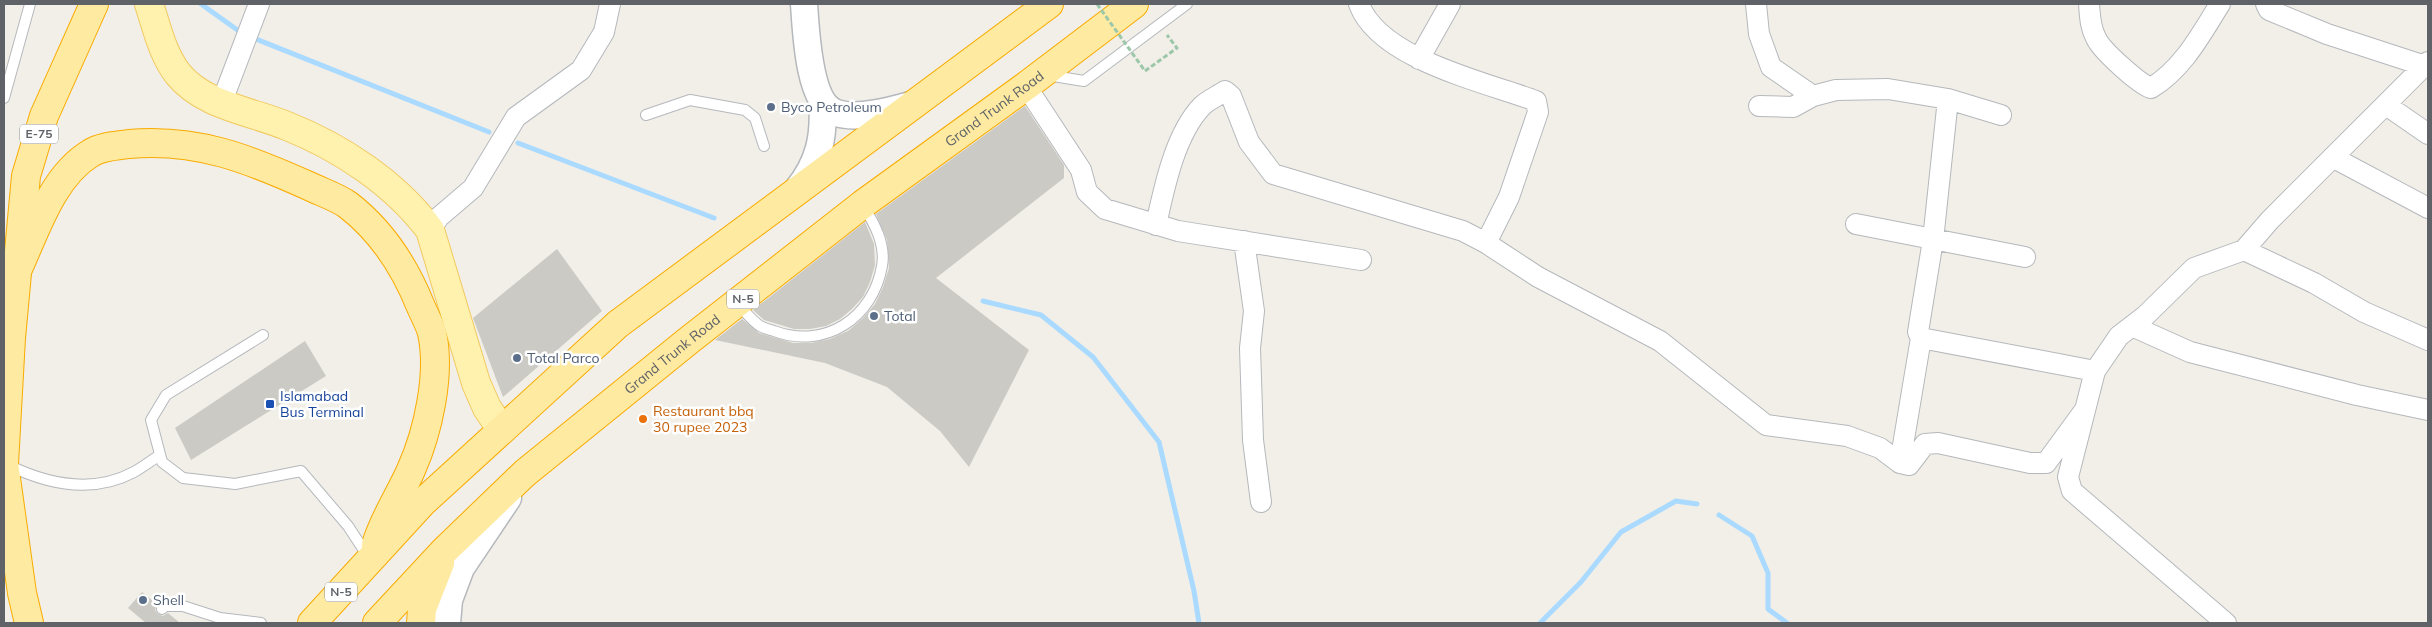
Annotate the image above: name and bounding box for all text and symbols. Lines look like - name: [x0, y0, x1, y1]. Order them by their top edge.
- street label: Grand Trunk Road: [941, 67, 1047, 151]
- place label: Byco Petroleum: [781, 98, 882, 116]
- marker: Byco Petroleum: [765, 101, 777, 113]
- road number: E-75: [20, 125, 58, 144]
- road number: N-5: [727, 290, 759, 308]
- place label: Total: [884, 307, 916, 325]
- street label: Grand Trunk Road: [621, 310, 724, 398]
- marker: Total: [868, 310, 880, 322]
- place label: Total Parco: [527, 349, 600, 367]
- marker: Total Parco: [511, 352, 523, 364]
- place label: Islamabad Bus Terminal: [280, 387, 364, 421]
- marker: Islamabad Bus Terminal: [264, 398, 276, 410]
- place label: Restaurant bbq 30 rupee 2023: [653, 402, 754, 436]
- marker: Restaurant bbq 30 rupee 2023: [637, 413, 649, 425]
- road number: N-5: [325, 582, 357, 602]
- place label: Shell: [153, 591, 184, 609]
- marker: Shell: [137, 594, 149, 606]

